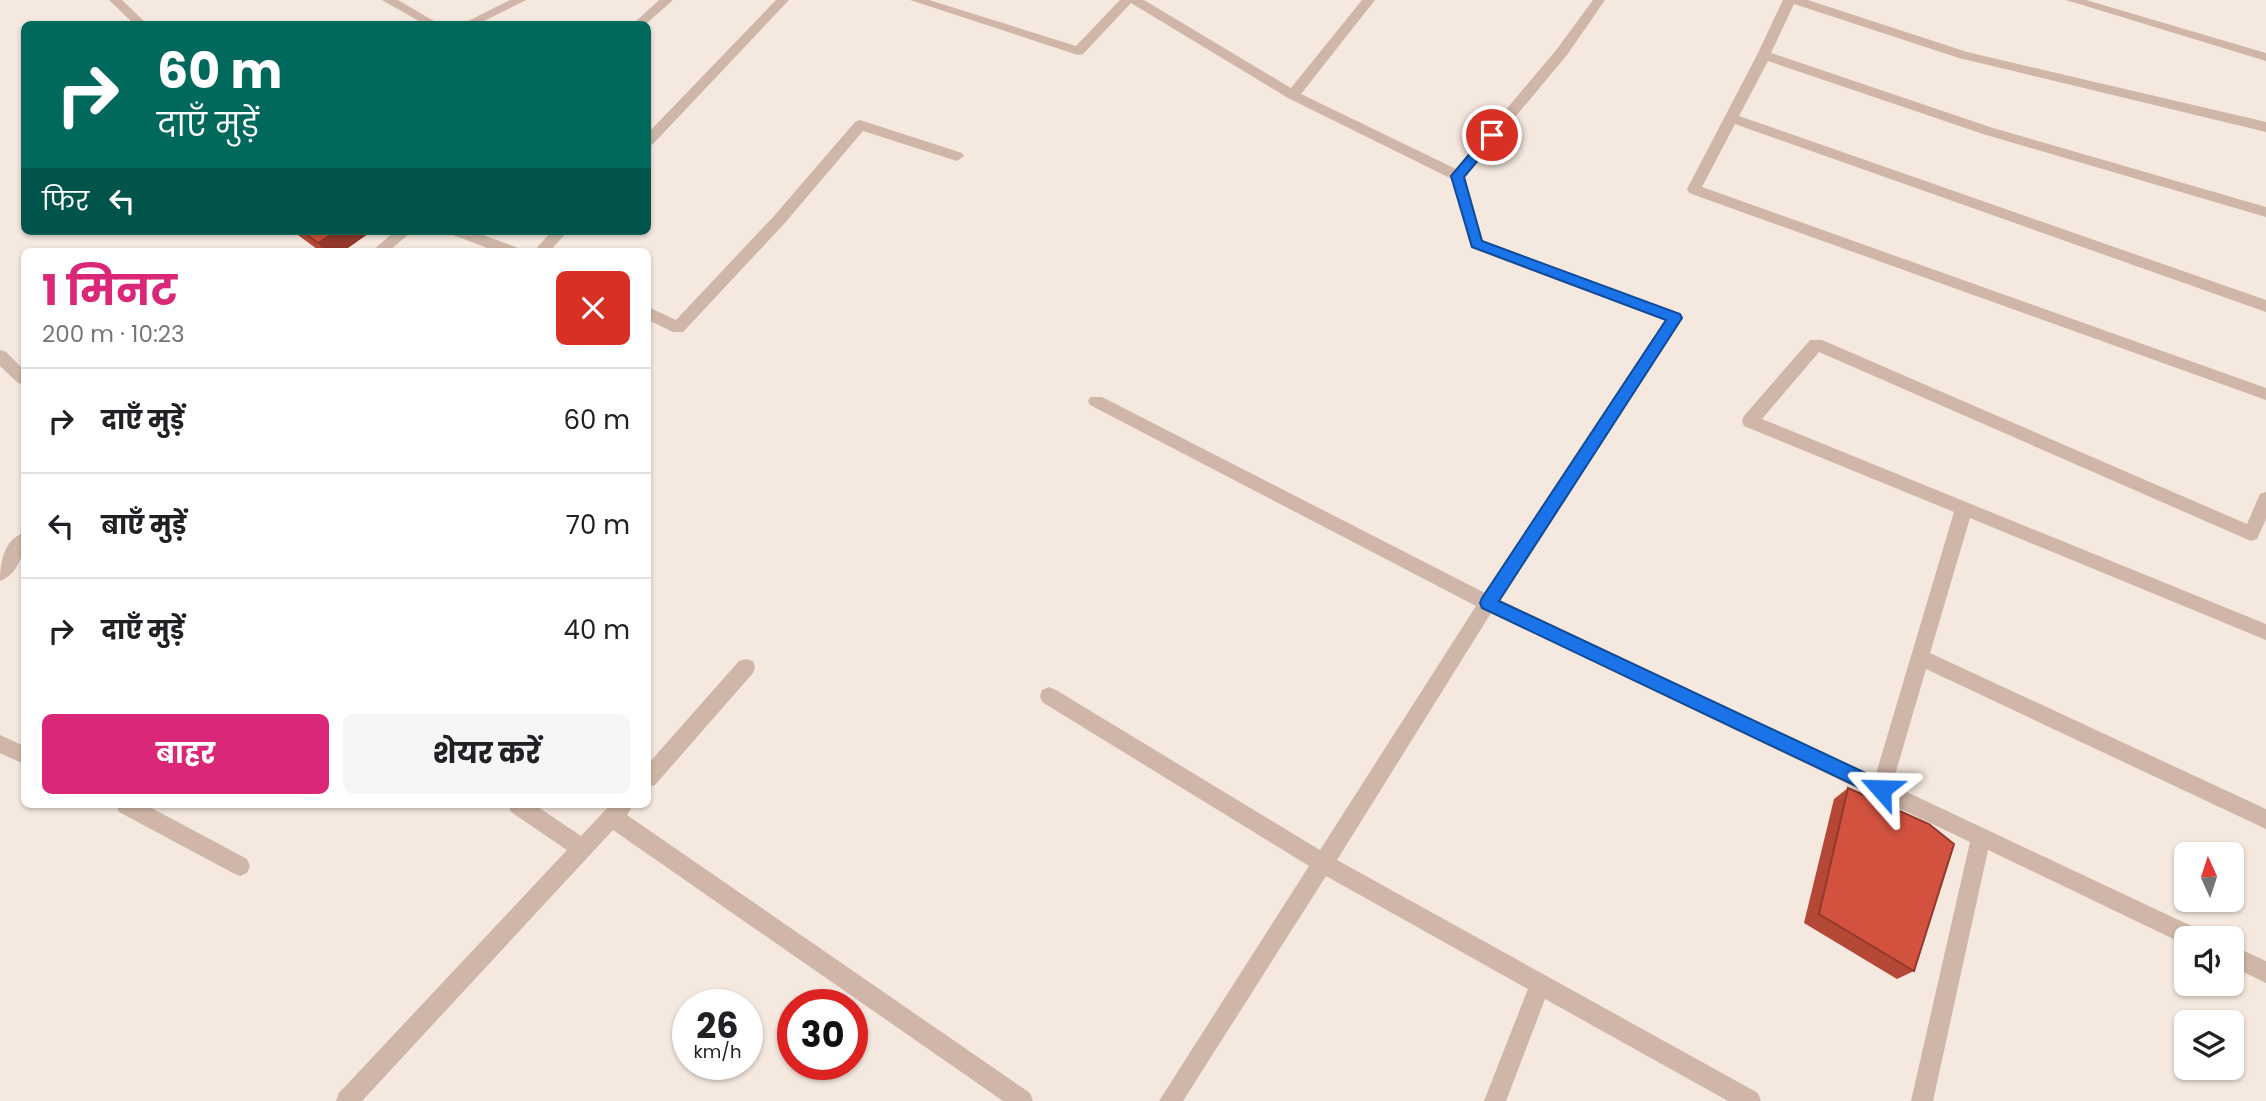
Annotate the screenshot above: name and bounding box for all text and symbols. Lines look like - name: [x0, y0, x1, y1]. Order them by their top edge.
- text: 60 m: [157, 37, 282, 105]
- icon: right: [42, 49, 133, 140]
- text: दाएँ मुड़ें: [157, 102, 259, 147]
- pin: [1462, 105, 1522, 165]
- icon: arrive: [1473, 116, 1511, 154]
- icon: left: [103, 182, 141, 220]
- text: फिर: [42, 183, 89, 219]
- text: 1 मिनट: [42, 261, 177, 320]
- button: close: [556, 271, 630, 345]
- text: 200 m · 10:23: [42, 318, 185, 350]
- icon: right: [42, 402, 80, 440]
- text: दाएँ मुड़ें: [101, 402, 184, 438]
- text: 60 m: [563, 402, 630, 438]
- icon: left: [42, 507, 80, 545]
- text: बाएँ मुड़ें: [101, 507, 186, 543]
- text: 70 m: [566, 507, 630, 543]
- icon: right: [42, 612, 80, 650]
- text: दाएँ मुड़ें: [101, 612, 184, 648]
- text: 40 m: [564, 612, 630, 648]
- button: बाहर: [42, 714, 329, 794]
- button: शेयर करें: [343, 714, 630, 794]
- position arrow: [1844, 752, 1918, 826]
- north arrow: [2174, 842, 2244, 912]
- map controls: [2174, 842, 2244, 1080]
- button: sound: [2174, 926, 2244, 996]
- speed limit sign: 30: [777, 989, 868, 1080]
- text: 26: [696, 1001, 739, 1050]
- button: layers: [2174, 1010, 2244, 1080]
- text: km/h: [694, 1039, 741, 1064]

